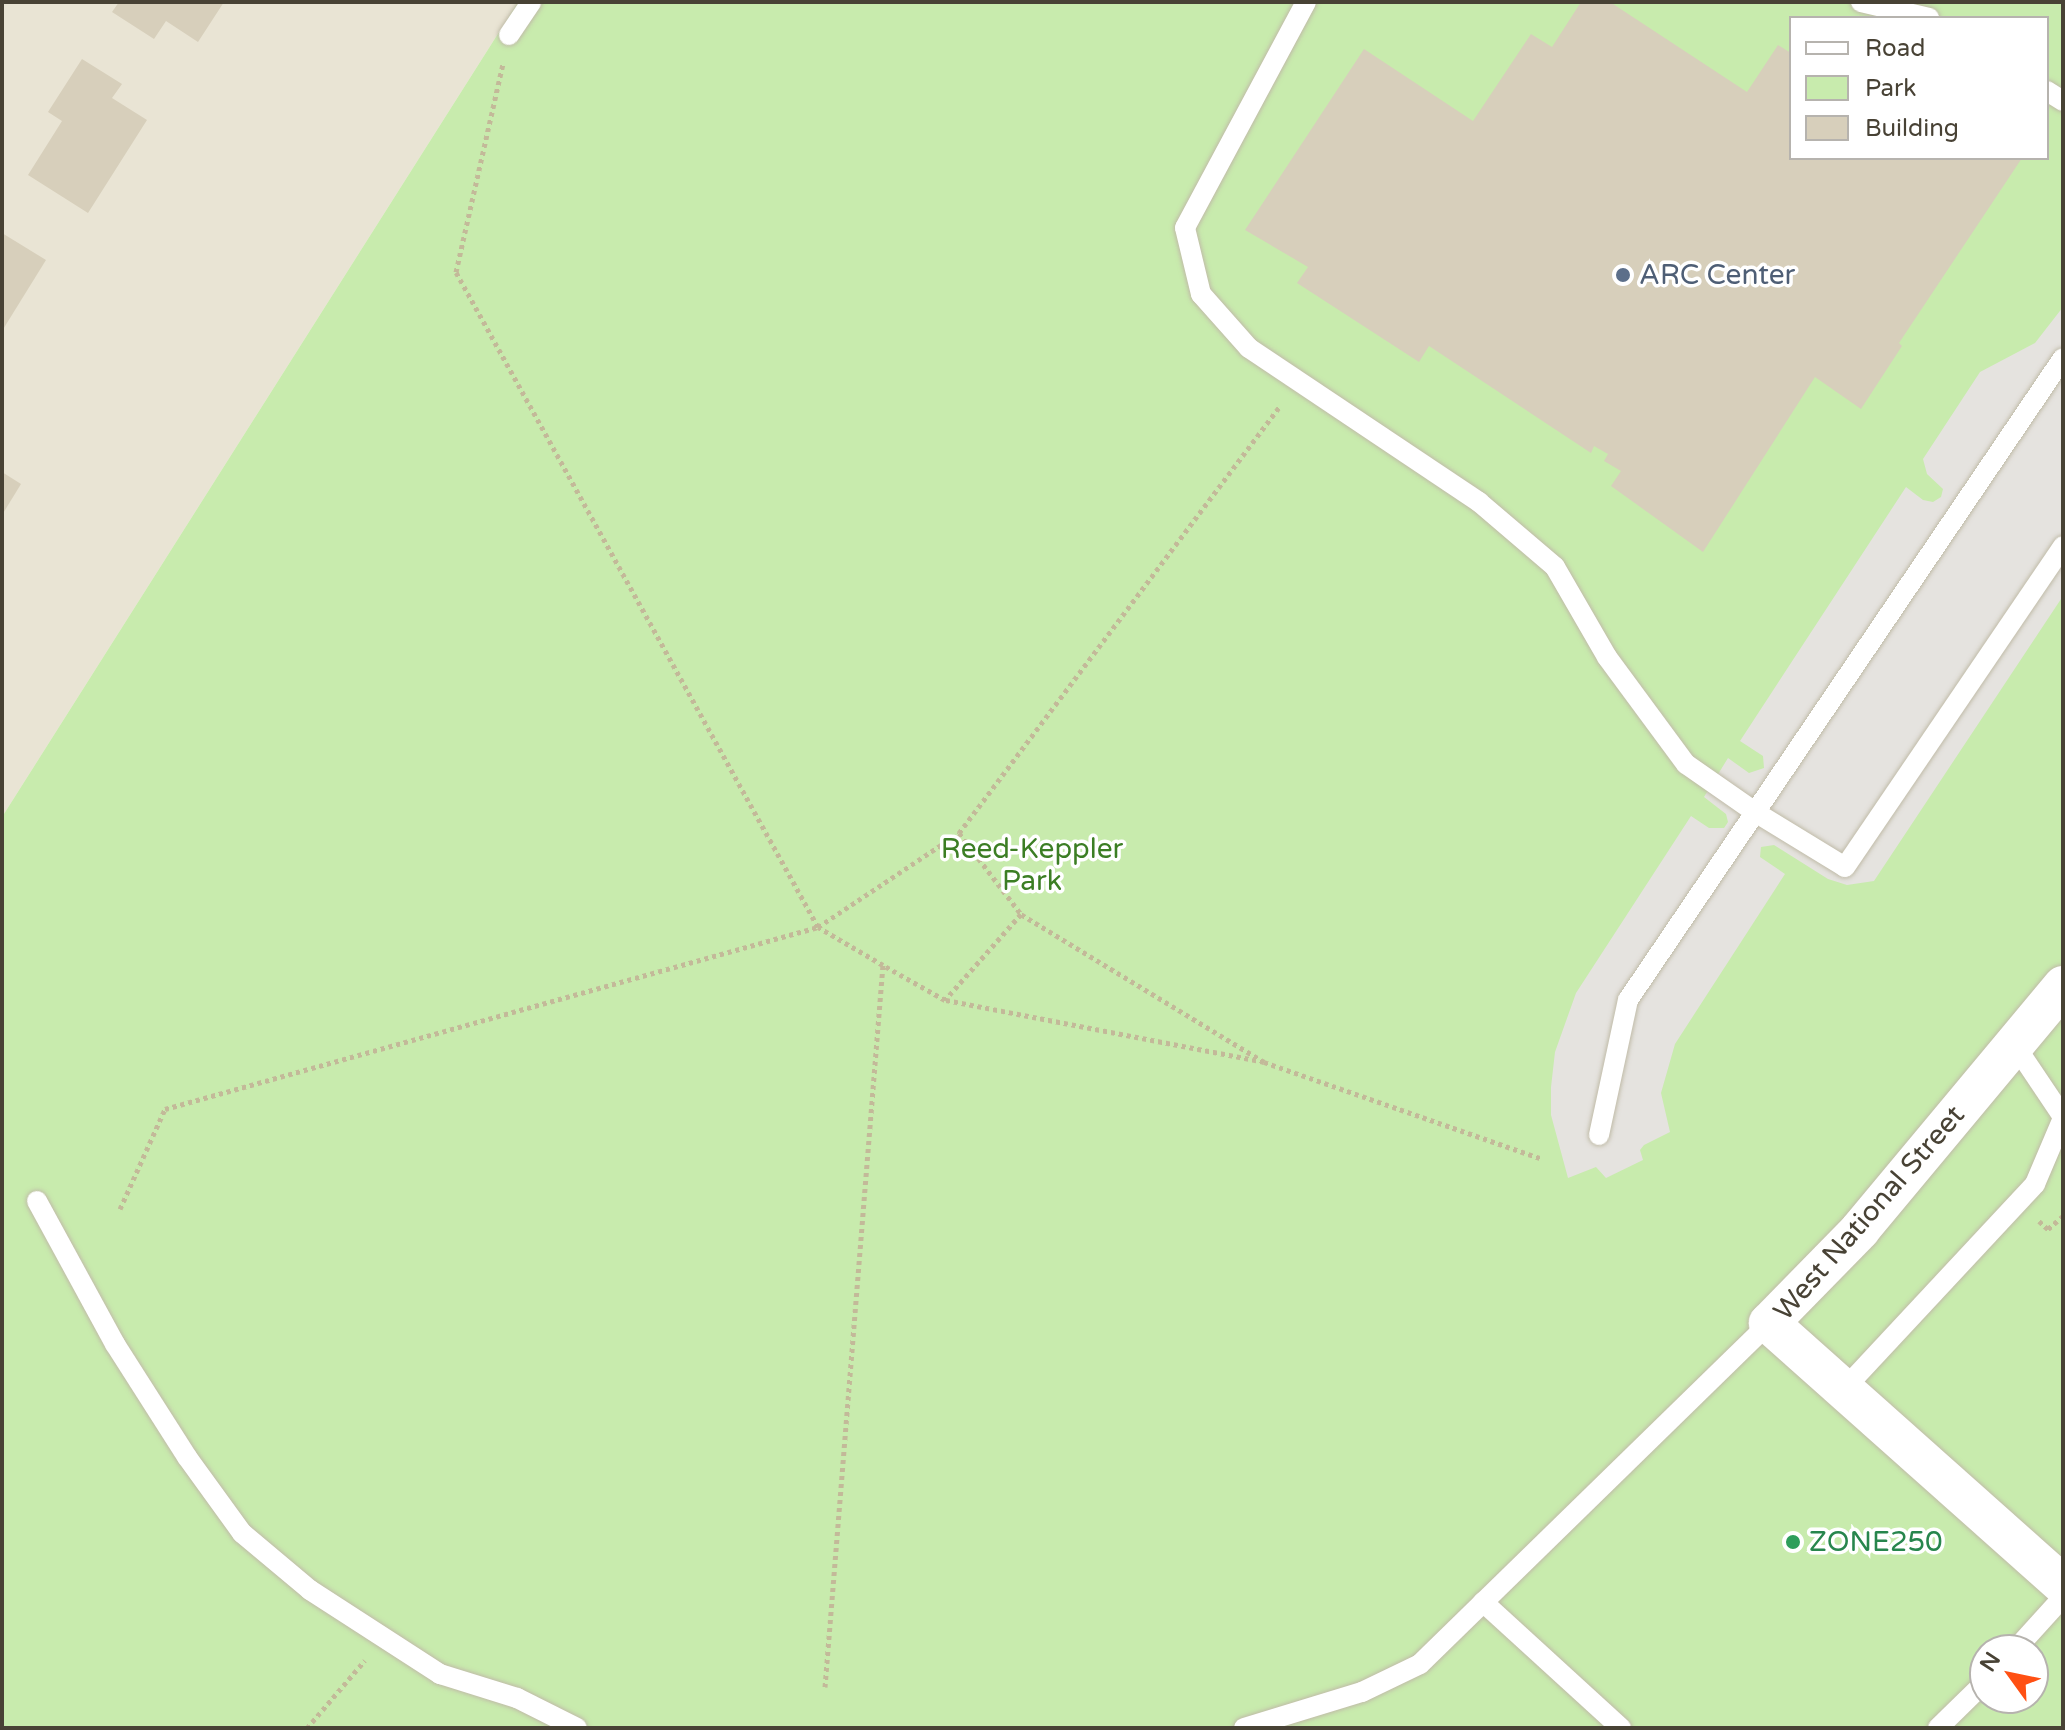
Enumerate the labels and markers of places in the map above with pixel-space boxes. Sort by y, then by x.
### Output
place label: ARC Center [1639,258,1795,292]
marker: ARC Center [1614,266,1632,284]
place label: ZONE250 [1809,1525,1943,1559]
marker: ZONE250 [1784,1533,1802,1551]

